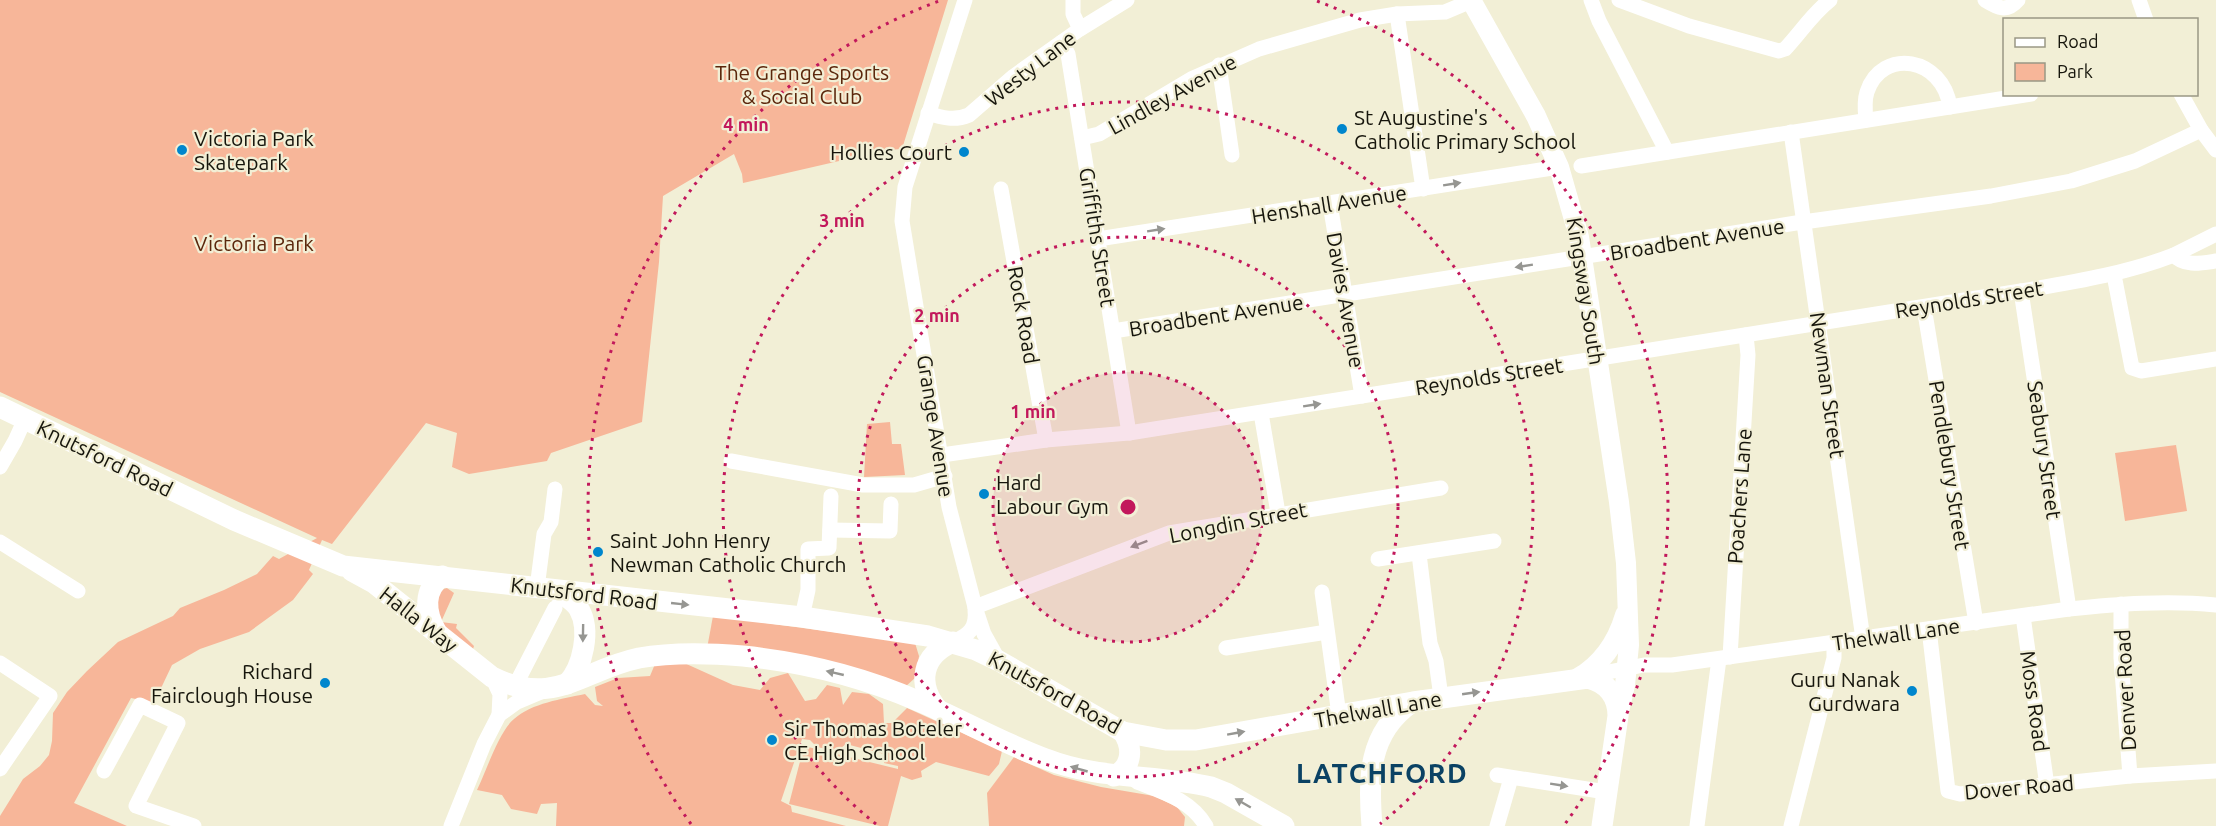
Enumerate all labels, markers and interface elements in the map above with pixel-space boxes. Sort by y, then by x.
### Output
legend [2003,18,2198,96]
street label: Westy Lane [980,25,1080,111]
text: Road [2057,31,2099,51]
street label: Lindley Avenue [1104,49,1240,139]
park label: The Grange Sports & Social Club [715,60,889,108]
text: Park [2057,61,2093,81]
place label: St Augustine's Catholic Primary School [1354,105,1576,153]
text: 4 min [723,114,769,134]
marker: St Augustine's Catholic Primary School [1335,122,1349,136]
place label: Victoria Park Skatepark [194,126,314,174]
place label: Hollies Court [830,140,952,164]
marker: Victoria Park Skatepark [175,143,189,157]
marker: Hollies Court [957,145,971,159]
street label: Griffiths Street [1075,166,1121,308]
street label: Henshall Avenue [1250,180,1408,228]
one-way arrow [1443,180,1462,189]
text: 3 min [819,210,865,230]
street label: Broadbent Avenue [1608,213,1786,265]
street label: Kingsway South [1562,216,1610,366]
one-way arrow [1147,226,1166,235]
street label: Davies Avenue [1322,230,1370,370]
park label: Victoria Park [194,231,314,255]
one-way arrow [1515,262,1534,271]
street label: Rock Road [1004,264,1044,366]
street label: Reynolds Street [1893,275,2045,323]
street label: Broadbent Avenue [1127,289,1305,341]
text: 2 min [914,305,960,325]
street label: Newman Street [1806,310,1850,460]
street label: Reynolds Street [1413,352,1565,400]
street label: Grange Avenue [913,353,959,499]
street label: Pendlebury Street [1925,378,1975,552]
street label: Seabury Street [2023,379,2067,521]
one-way arrow [1302,400,1321,409]
text: 1 min [1010,401,1056,421]
street label: Knutsford Road [33,415,177,501]
street label: Poachers Lane [1722,427,1756,565]
place label: Hard Labour Gym [996,470,1109,518]
marker: Hard Labour Gym [977,487,991,501]
centre of rings [1118,497,1138,517]
street label: Longdin Street [1167,497,1309,547]
place label: Saint John Henry Newman Catholic Church [610,528,847,576]
one-way arrow [1130,540,1148,549]
marker: Saint John Henry Newman Catholic Church [591,545,605,559]
street label: Knutsford Road [509,572,659,614]
street label: Halla Way [375,581,463,657]
one-way arrow [671,599,690,609]
street label: Thelwall Lane [1831,613,1961,655]
one-way arrow [579,624,588,643]
street label: Denver Road [2110,629,2140,751]
street label: Knutsford Road [985,646,1125,738]
street label: Moss Road [2016,649,2054,753]
place label: Richard Fairclough House [151,659,313,707]
one-way arrow [825,667,844,677]
place label: Guru Nanak Gurdwara [1790,667,1900,715]
marker: Richard Fairclough House [318,676,332,690]
marker: Guru Nanak Gurdwara [1905,684,1919,698]
street label: Thelwall Lane [1313,686,1443,732]
one-way arrow [1461,689,1480,698]
place label: Sir Thomas Boteler CE High School [784,716,962,764]
one-way arrow [1227,729,1246,738]
marker: Sir Thomas Boteler CE High School [765,733,779,747]
district label: LATCHFORD [1296,758,1468,788]
one-way arrow [1070,764,1088,773]
street label: Dover Road [1963,770,2075,804]
one-way arrow [1550,780,1569,789]
one-way arrow [1235,797,1251,808]

